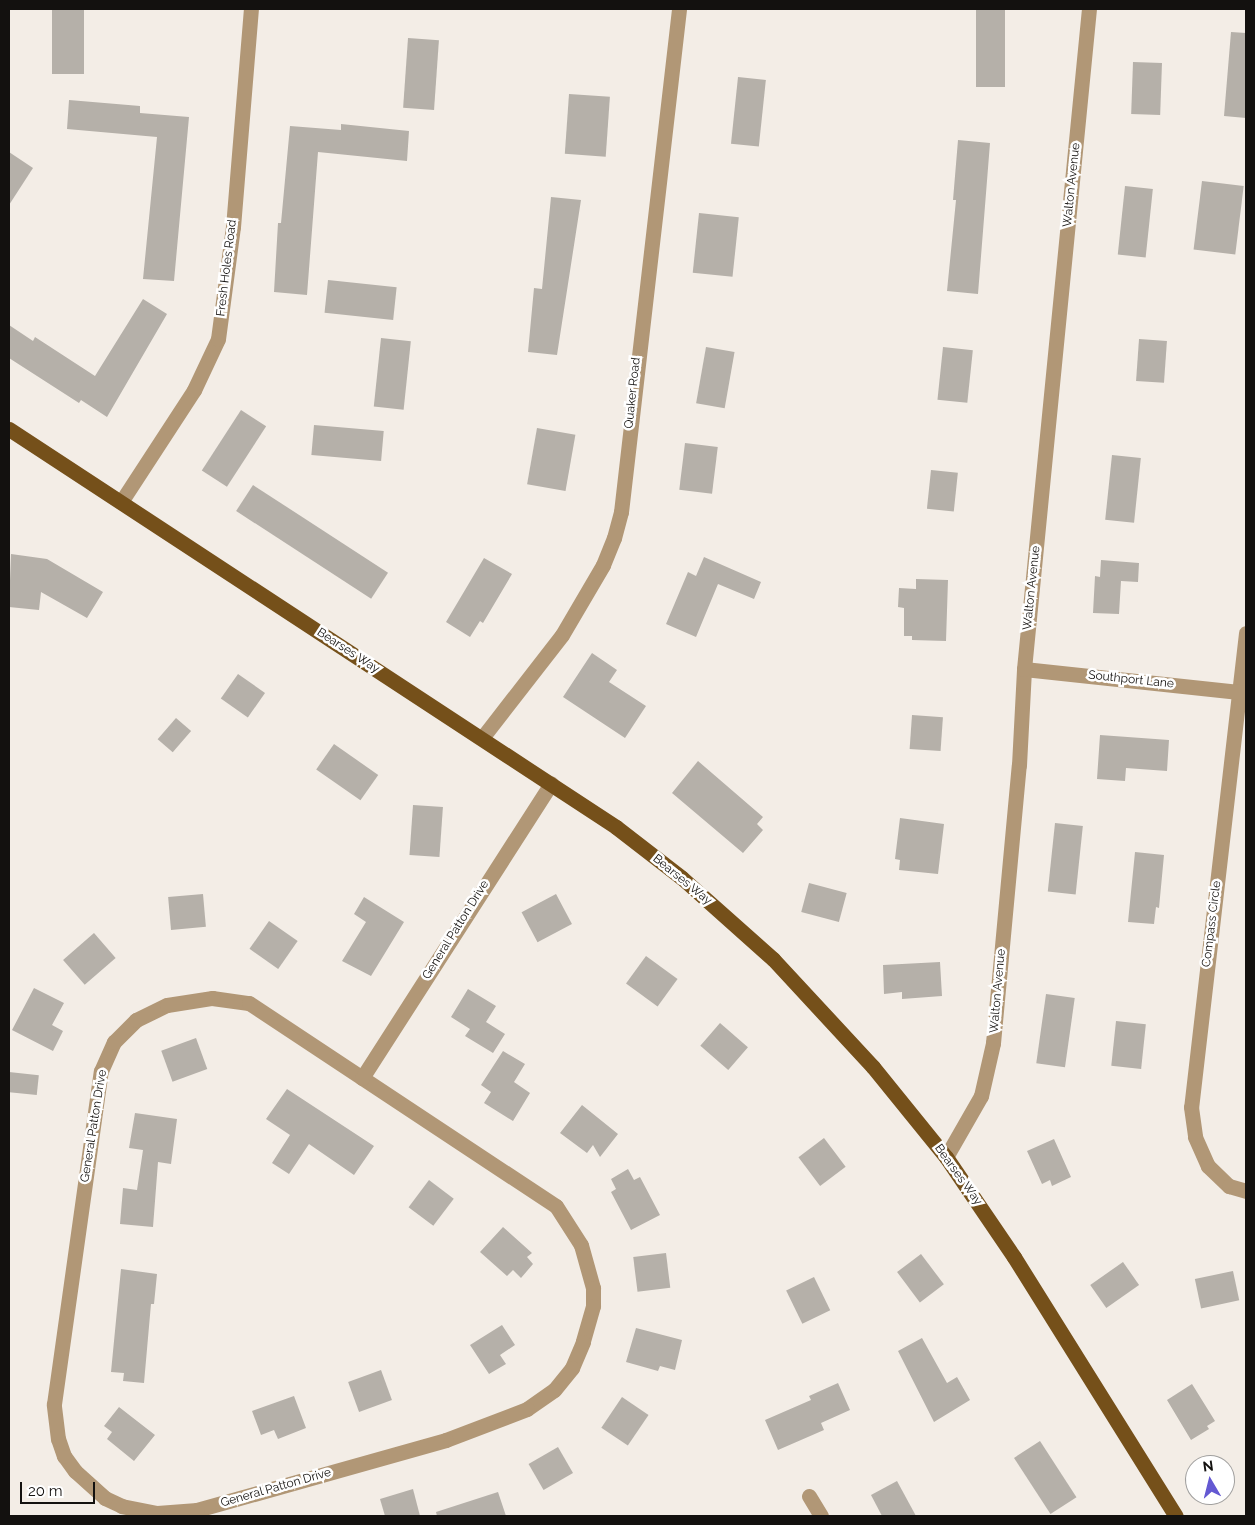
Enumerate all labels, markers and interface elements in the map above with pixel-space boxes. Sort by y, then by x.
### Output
street label: Walton Avenue [1060,142,1084,228]
street label: Fresh Holes Road [214,219,240,317]
street label: Quaker Road [622,357,644,429]
street label: Walton Avenue [1020,545,1044,631]
street label: Bearses Way [314,625,382,677]
street label: Southport Lane [1087,668,1175,692]
street label: Bearses Way [649,852,715,908]
street label: General Patton Drive [420,878,492,982]
street label: Compass Circle [1200,880,1224,968]
street label: Walton Avenue [987,948,1009,1034]
street label: General Patton Drive [78,1068,110,1184]
street label: Bearses Way [931,1142,985,1208]
north arrow [1185,1455,1235,1505]
text: N [1202,1457,1214,1475]
street label: General Patton Drive [219,1465,333,1511]
scale bar [22,1472,98,1504]
text: 20 m [28,1482,63,1500]

